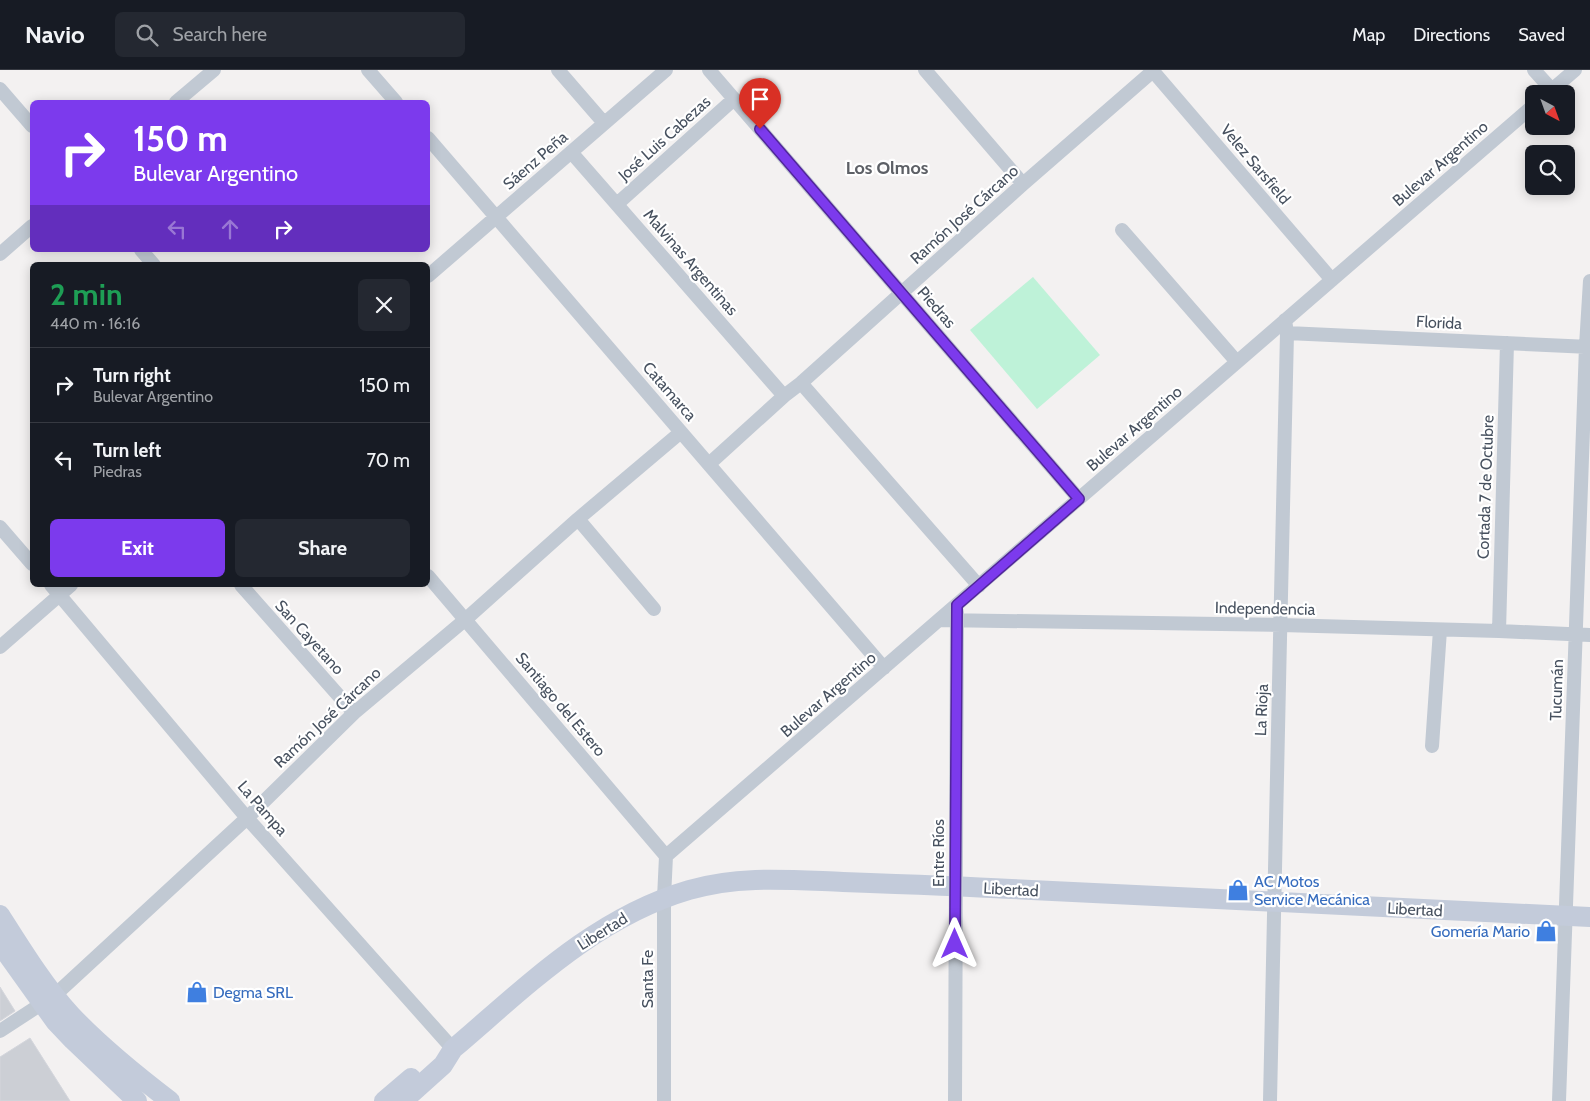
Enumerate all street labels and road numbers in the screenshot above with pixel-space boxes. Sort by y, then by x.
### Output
street label: José Luis Cabezas [614,92,715,185]
street label: Bulevar Argentino [1389,117,1492,210]
street label: Velez Sarsfield [1217,121,1294,208]
street label: Sáenz Peña [499,127,572,193]
street label: Ramón José Cárcano [906,161,1022,268]
street label: Malvinas Argentinas [639,205,742,319]
street label: Piedras [913,283,960,332]
street label: Florida [1416,312,1463,333]
street label: Catamarca [639,358,701,425]
street label: Bulevar Argentino [1083,382,1186,475]
street label: Cortada 7 de Octubre [1473,415,1498,559]
street label: San Cayetano [271,596,348,679]
street label: Independencia [1215,598,1316,619]
street label: Bulevar Argentino [777,648,880,741]
street label: Santiago del Estero [512,649,610,760]
street label: Tucumán [1546,659,1567,721]
street label: Ramón José Cárcano [270,663,385,772]
street label: La Rioja [1251,683,1272,736]
street label: La Pampa [234,777,292,840]
street label: Entre Ríos [929,819,948,887]
street label: Libertad [983,879,1039,900]
street label: Libertad [1387,899,1443,920]
street label: Libertad [574,909,631,954]
street label: Santa Fe [638,950,657,1008]

